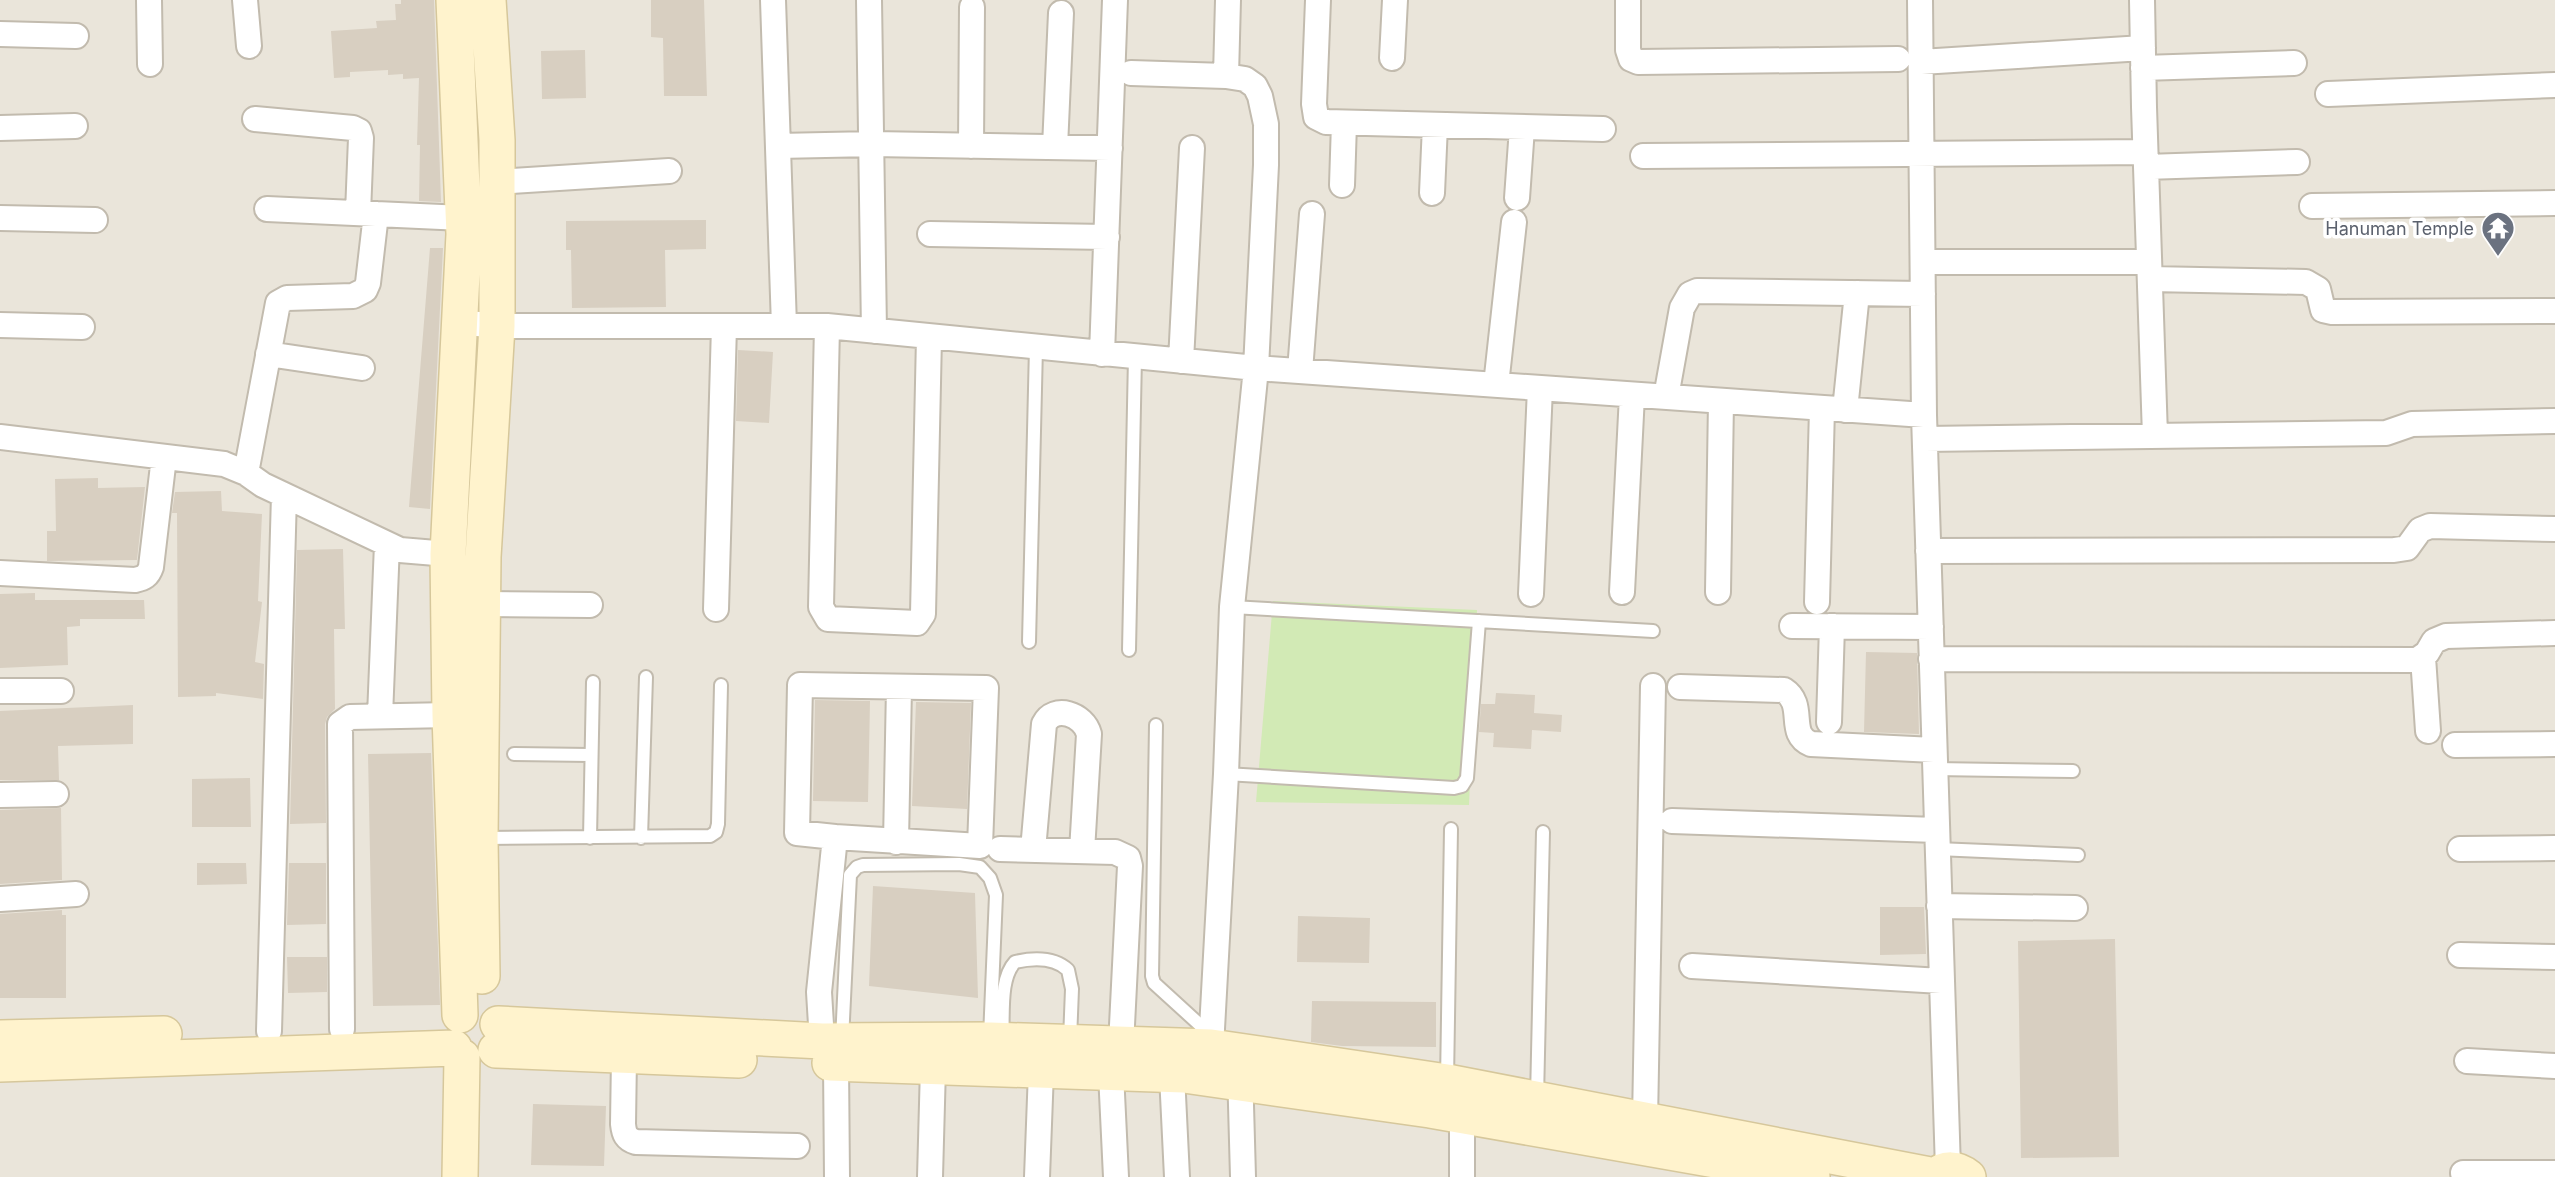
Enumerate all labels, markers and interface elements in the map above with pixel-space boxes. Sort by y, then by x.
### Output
temple icon: Hanuman Temple [2479,209,2517,258]
place label: Hanuman Temple [2325,218,2474,239]

